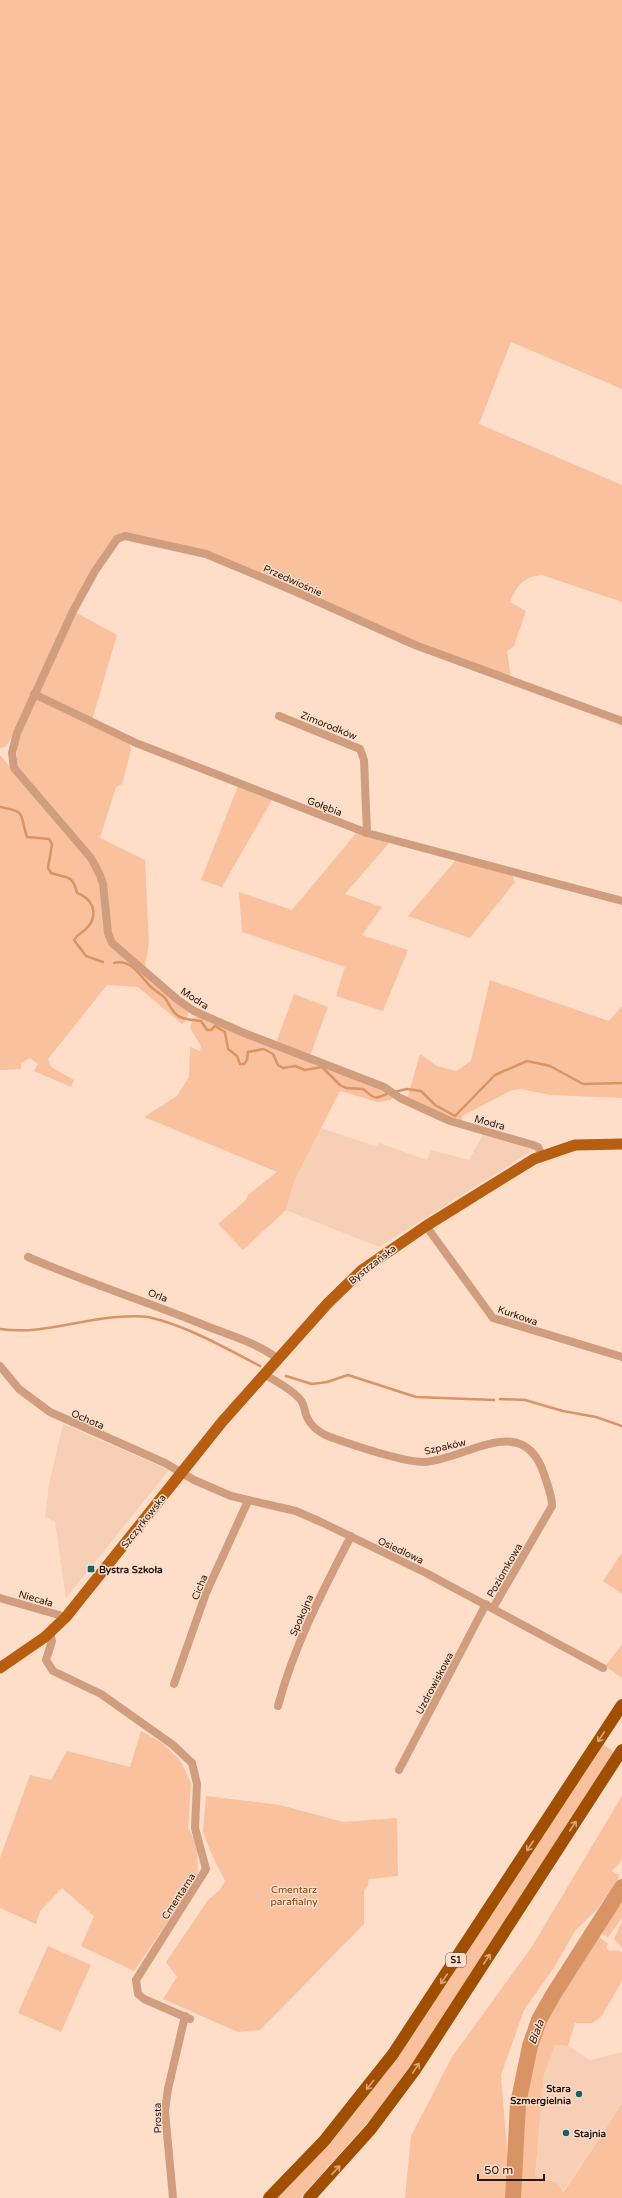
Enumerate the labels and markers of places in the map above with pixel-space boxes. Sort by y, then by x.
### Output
marker: Bystra Szkoła [86,1564,96,1574]
place label: Bystra Szkoła [99,1564,163,1576]
place label: Stara Szmergielnia [510,2083,571,2107]
marker: Stara Szmergielnia [574,2089,584,2099]
marker: Stajnia [561,2128,571,2138]
place label: Stajnia [574,2128,606,2140]

